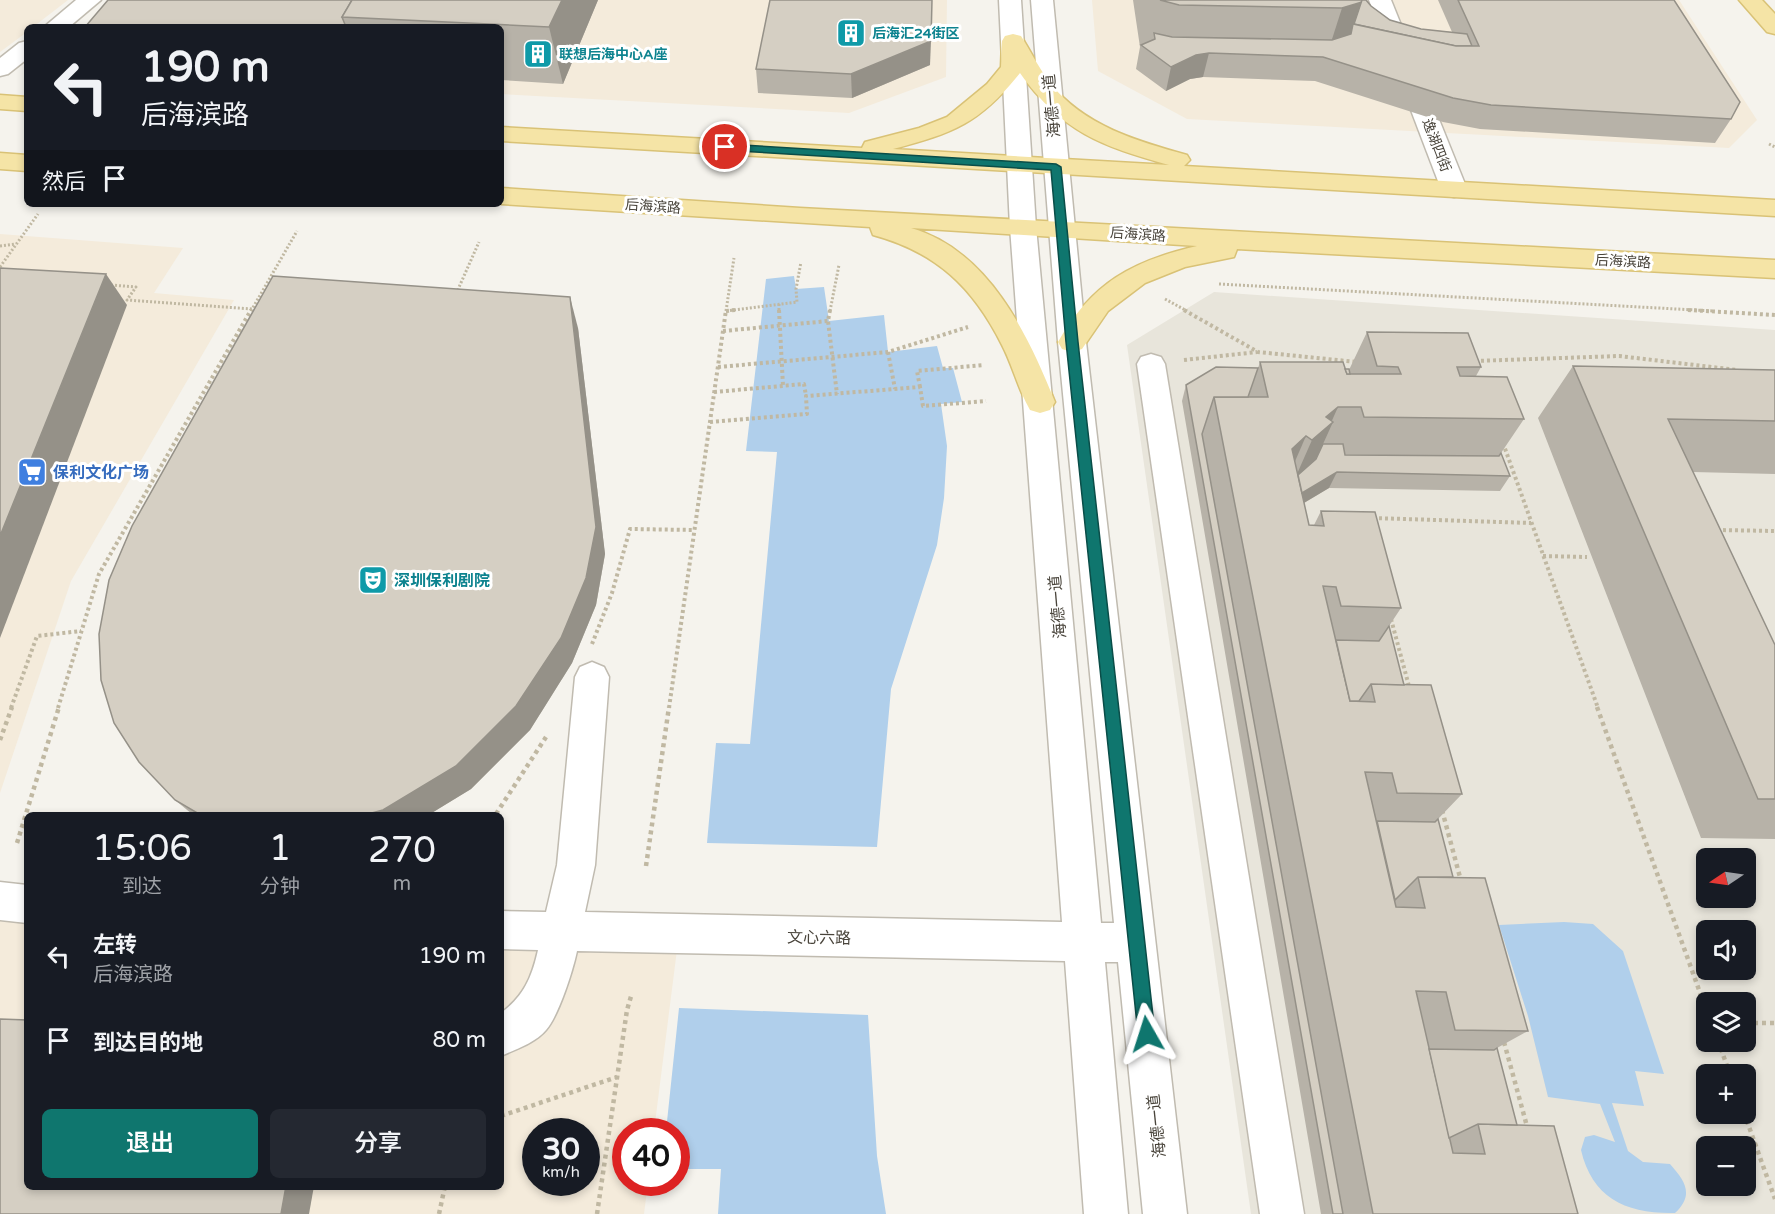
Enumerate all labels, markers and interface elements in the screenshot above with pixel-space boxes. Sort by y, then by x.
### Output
building icon: 后海汇24街区 [835,17,867,49]
place label: 后海汇24街区 [872,25,960,42]
building icon: 联想后海中心A座 [522,38,554,70]
text: 190 m [141,42,270,93]
place label: 联想后海中心A座 [559,46,667,63]
icon: left [42,48,120,126]
street label: 海德一道 [1039,73,1065,139]
text: 后海滨路 [141,99,249,132]
street label: 逸湖四街 [1419,116,1455,174]
pin [699,121,750,172]
icon: arrive [708,130,741,163]
icon: arrive [98,162,131,195]
text: 然后 [42,169,86,195]
street label: 后海滨路 [624,196,681,217]
street label: 后海滨路 [1109,224,1166,245]
street label: 后海滨路 [1595,252,1651,271]
supermarket icon: 保利文化广场 [16,456,48,488]
place label: 保利文化广场 [53,463,149,483]
theatre icon: 深圳保利剧院 [357,564,389,596]
place label: 深圳保利剧院 [394,571,490,591]
street label: 海德一道 [1045,574,1071,640]
text: 15:06 [92,827,192,870]
text: 1 [269,827,291,870]
text: 270 [368,829,436,872]
north arrow [1696,848,1756,908]
map controls [1696,848,1756,1196]
text: m [393,872,411,896]
text: 到达 [122,875,162,899]
text: 分钟 [260,875,300,899]
button: sound [1696,920,1756,980]
street label: 文心六路 [787,927,851,949]
text: 左转 [93,932,137,958]
icon: left [42,940,75,973]
text: 190 m [419,943,486,969]
text: 后海滨路 [93,963,173,987]
button: layers [1696,992,1756,1052]
position arrow [1115,1002,1179,1066]
icon: arrive [42,1024,75,1057]
text: 80 m [432,1027,486,1053]
text: 到达目的地 [93,1030,203,1056]
button: + [1696,1064,1756,1124]
street label: 海德一道 [1144,1093,1170,1159]
button: 退出 [42,1109,258,1178]
button: 分享 [270,1109,486,1178]
speed limit sign: 40 [612,1118,690,1196]
text: 30 [542,1131,580,1168]
button: − [1696,1136,1756,1196]
text: km/h [542,1163,580,1181]

